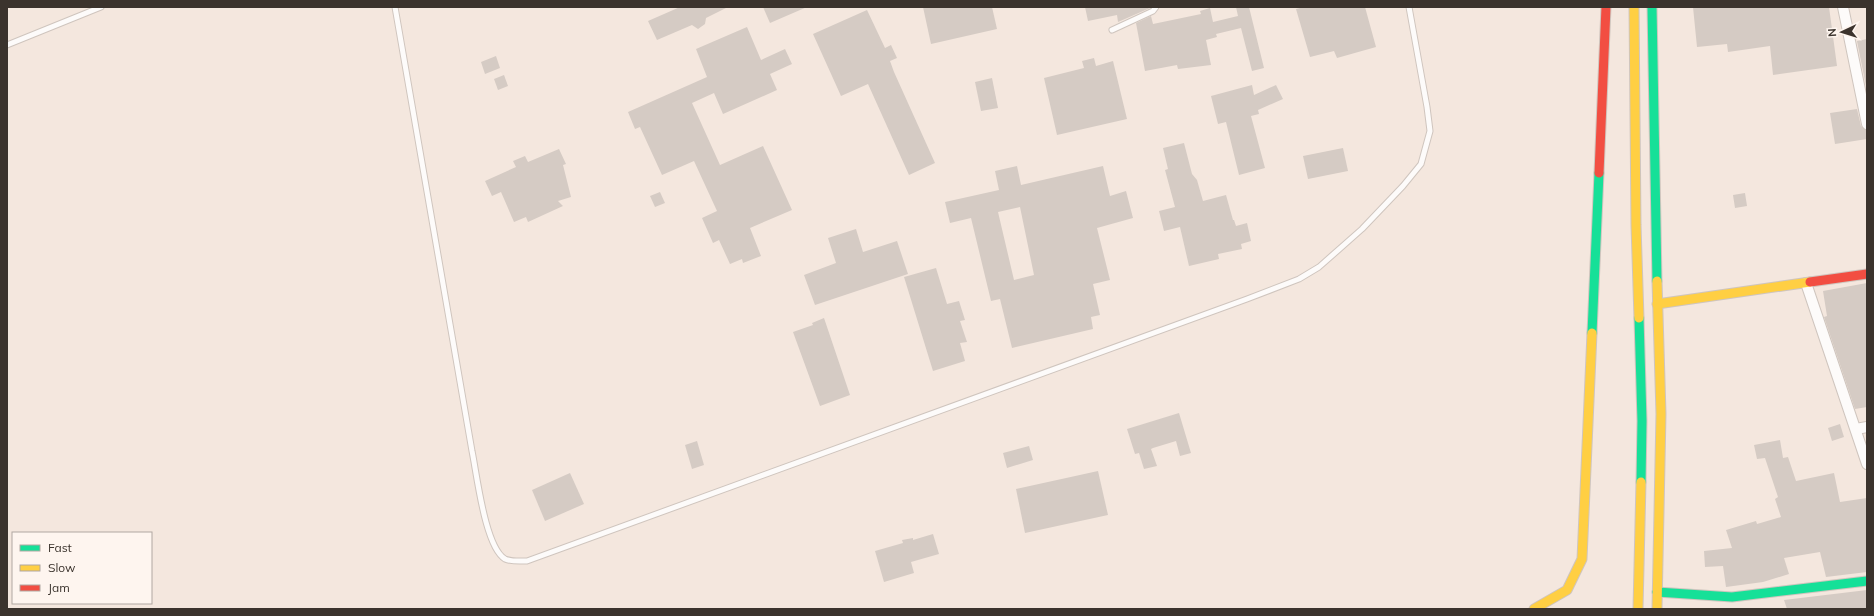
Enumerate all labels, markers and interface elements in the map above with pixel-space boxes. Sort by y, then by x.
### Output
north arrow [1822,12,1862,52]
text: N [1825,28,1839,37]
legend [12,532,152,604]
text: Fast [48,540,72,555]
text: Slow [48,560,76,575]
text: Jam [48,580,70,595]

